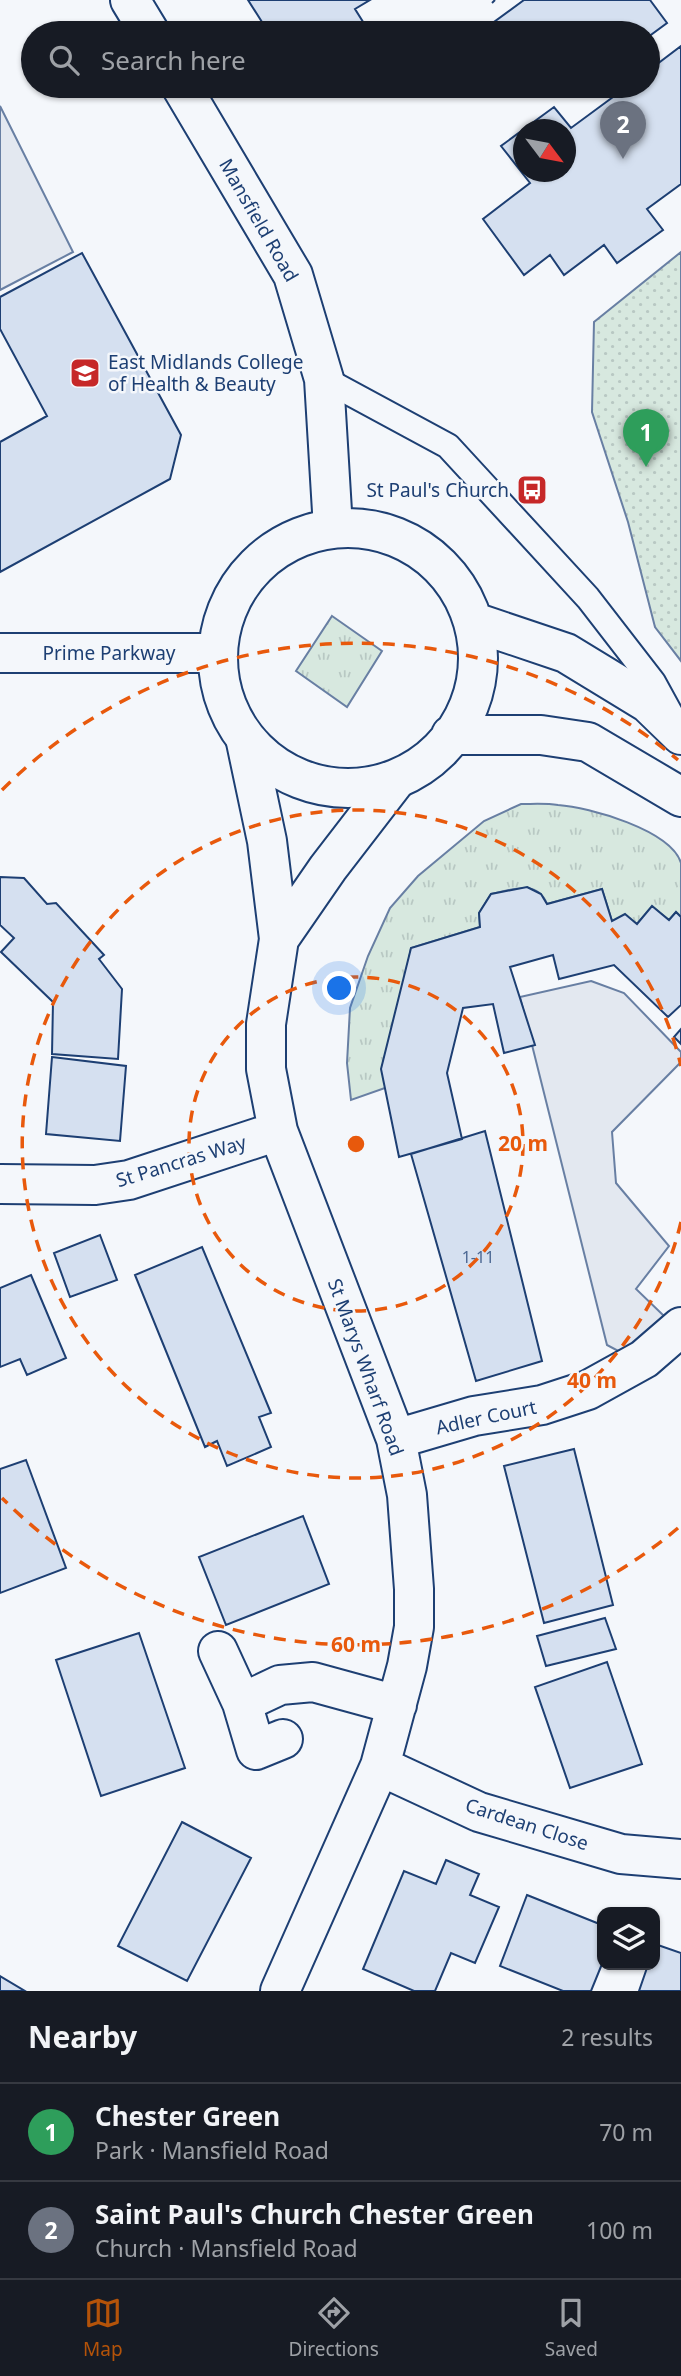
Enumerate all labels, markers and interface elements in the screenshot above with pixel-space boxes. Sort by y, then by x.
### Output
search box [21,21,660,98]
icon: search [45,41,83,79]
text: Search here [101,42,246,78]
pin: 2 [600,101,646,159]
north arrow [513,119,576,182]
street label: Mansfield Road [213,154,305,286]
place label: East Midlands College of Health & Beauty [108,349,303,397]
school or university icon: East Midlands College of Health & Beauty [68,356,102,390]
pin: 1 [623,409,669,467]
bus stop icon: St Paul's Church [515,473,549,507]
place label: St Paul's Church [366,477,509,503]
street label: Prime Parkway [42,640,176,666]
your location [322,971,356,1005]
street label: St Pancras Way [113,1129,250,1193]
text: 20 m [498,1129,548,1157]
centre of rings [344,1132,368,1156]
house number: 1-11 [462,1246,494,1268]
street label: St Marys Wharf Road [322,1275,410,1459]
text: 40 m [567,1366,617,1394]
street label: Adler Court [433,1394,539,1440]
text: 60 m [331,1630,381,1658]
street label: Cardean Close [462,1792,592,1856]
map controls [597,1907,660,1970]
button: layers [597,1907,660,1970]
text: Nearby [28,2016,137,2057]
text: 2 results [561,2021,653,2053]
text: Chester Green [95,2098,280,2134]
text: 1 [44,2116,58,2148]
text: 70 m [599,2116,653,2148]
text: Park · Mansfield Road [95,2134,329,2166]
text: Saint Paul's Church Chester Green [95,2196,534,2232]
text: 2 [44,2214,58,2246]
text: 100 m [586,2214,653,2246]
text: Church · Mansfield Road [95,2232,358,2264]
tab: Map [83,2294,123,2362]
tab: Directions [289,2294,379,2362]
tab: Saved [545,2294,598,2362]

